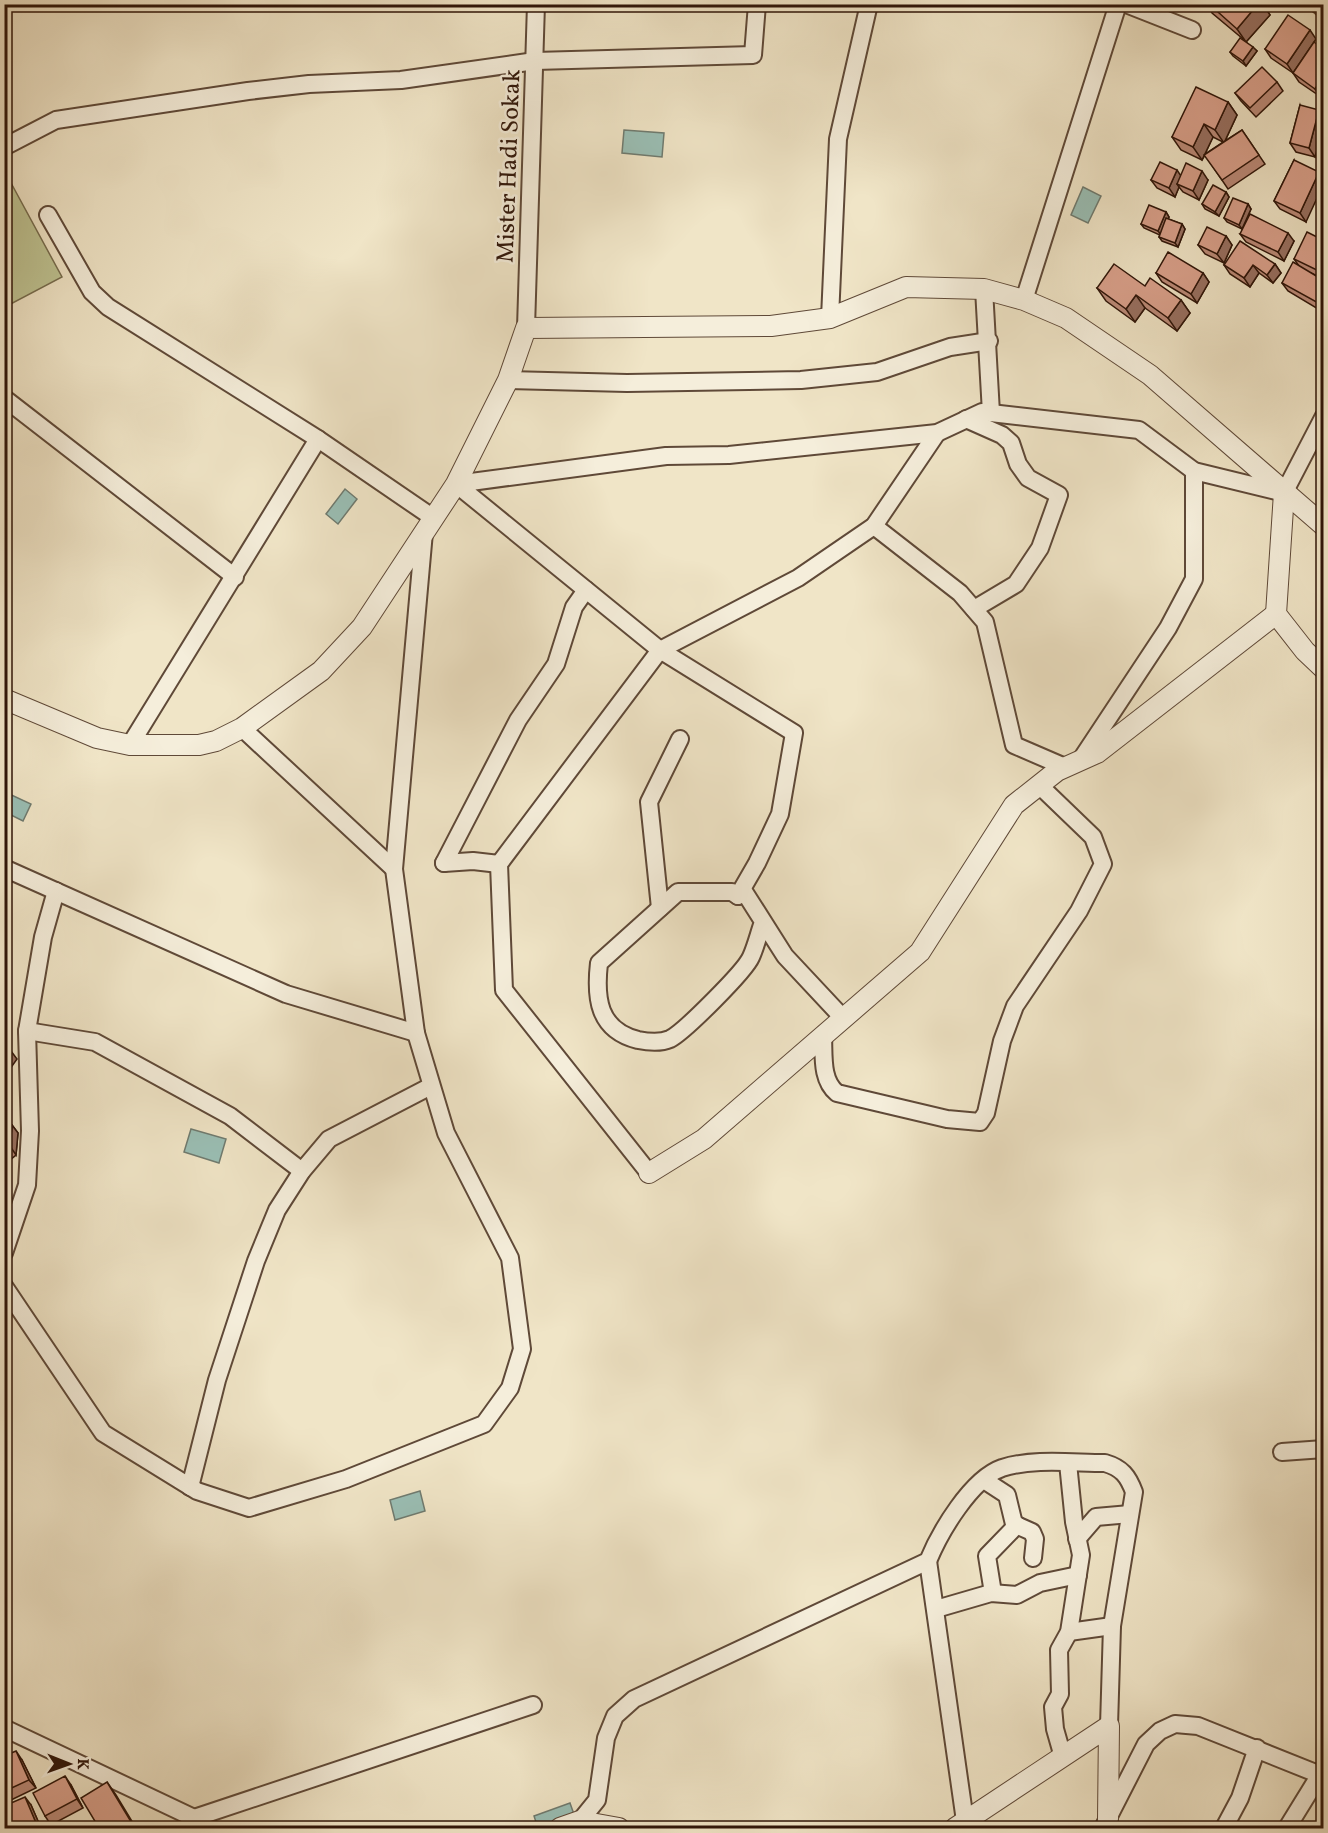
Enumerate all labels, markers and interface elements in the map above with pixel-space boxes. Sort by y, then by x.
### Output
street label: Mister Hadi Sokak [490,69,530,263]
north arrow [39,1734,99,1794]
text: K [71,1758,93,1771]

